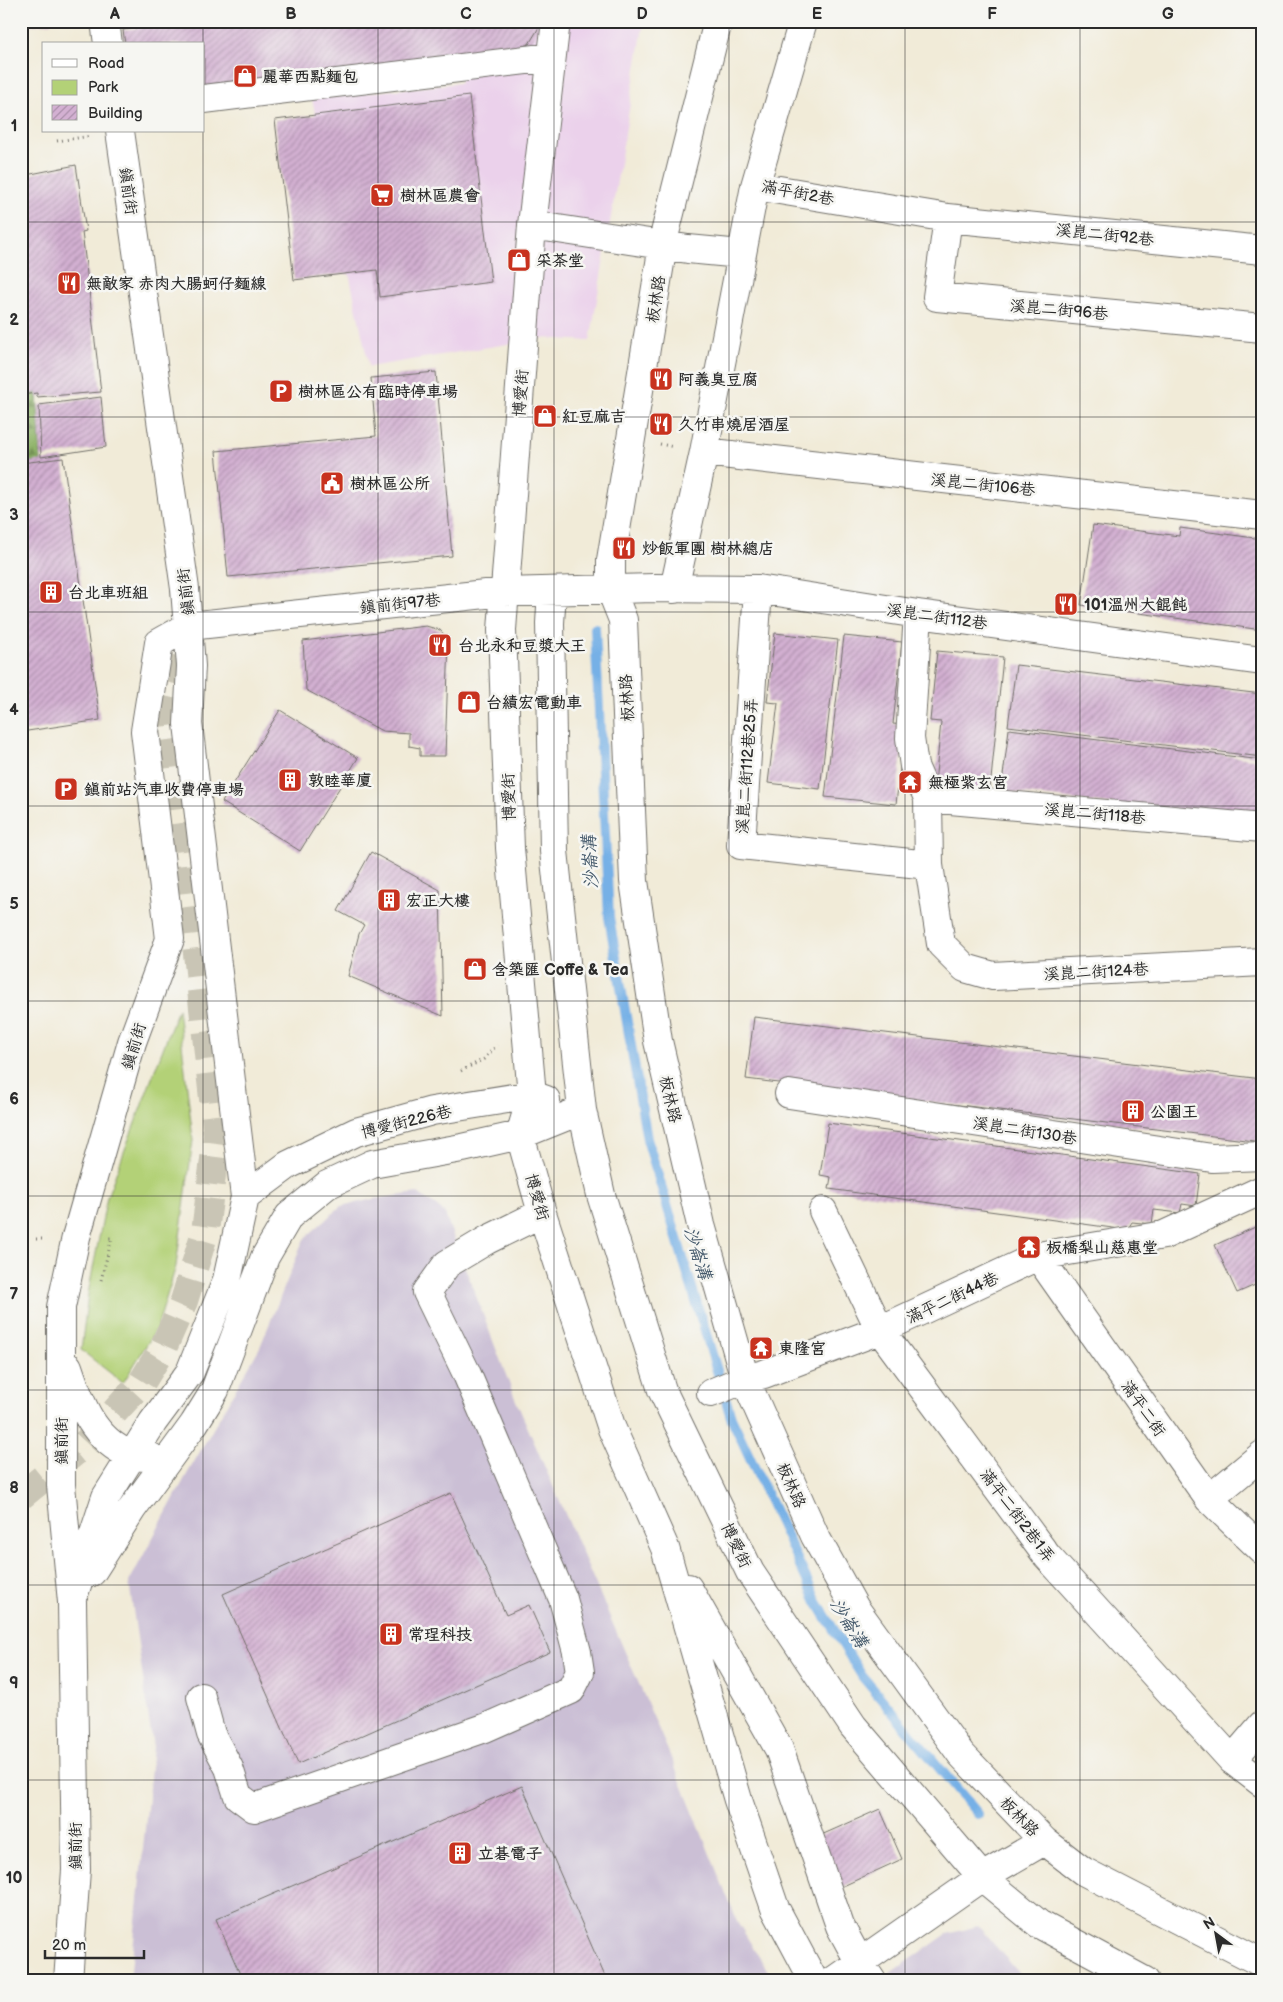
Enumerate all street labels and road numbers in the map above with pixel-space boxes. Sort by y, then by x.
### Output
street label: 鎮前街 [115,166,140,216]
street label: 滿平街2巷 [760,177,836,210]
street label: 溪崑二街92巷 [1055,221,1155,250]
street label: 板林路 [643,274,670,324]
street label: 溪崑二街96巷 [1009,297,1109,324]
street label: 博愛街 [510,368,533,418]
street label: 溪崑二街106巷 [929,471,1036,500]
street label: 鎮前街 [174,567,199,617]
street label: 鎮前街97巷 [359,591,441,618]
street label: 溪崑二街112巷 [885,601,989,634]
street label: 板林路 [617,673,638,722]
street label: 溪崑二街112巷25弄 [733,697,762,835]
street label: 博愛街 [499,773,520,821]
street label: 溪崑二街118巷 [1043,801,1146,828]
street label: 溪崑二街124巷 [1043,960,1149,985]
street label: 鎮前街 [118,1021,151,1072]
street label: 板林路 [655,1074,684,1125]
street label: 博愛街226巷 [359,1102,454,1143]
street label: 溪崑二街130巷 [971,1114,1078,1149]
street label: 博愛街 [521,1172,552,1223]
street label: 滿平二街44巷 [904,1269,1002,1328]
street label: 滿平二街 [1117,1377,1169,1441]
street label: 鎮前街 [53,1417,72,1465]
street label: 板林路 [772,1460,809,1511]
street label: 滿平二街2巷1弄 [976,1466,1058,1566]
street label: 博愛街 [717,1520,755,1571]
street label: 板林路 [995,1793,1042,1841]
street label: 鎮前街 [67,1822,86,1870]

